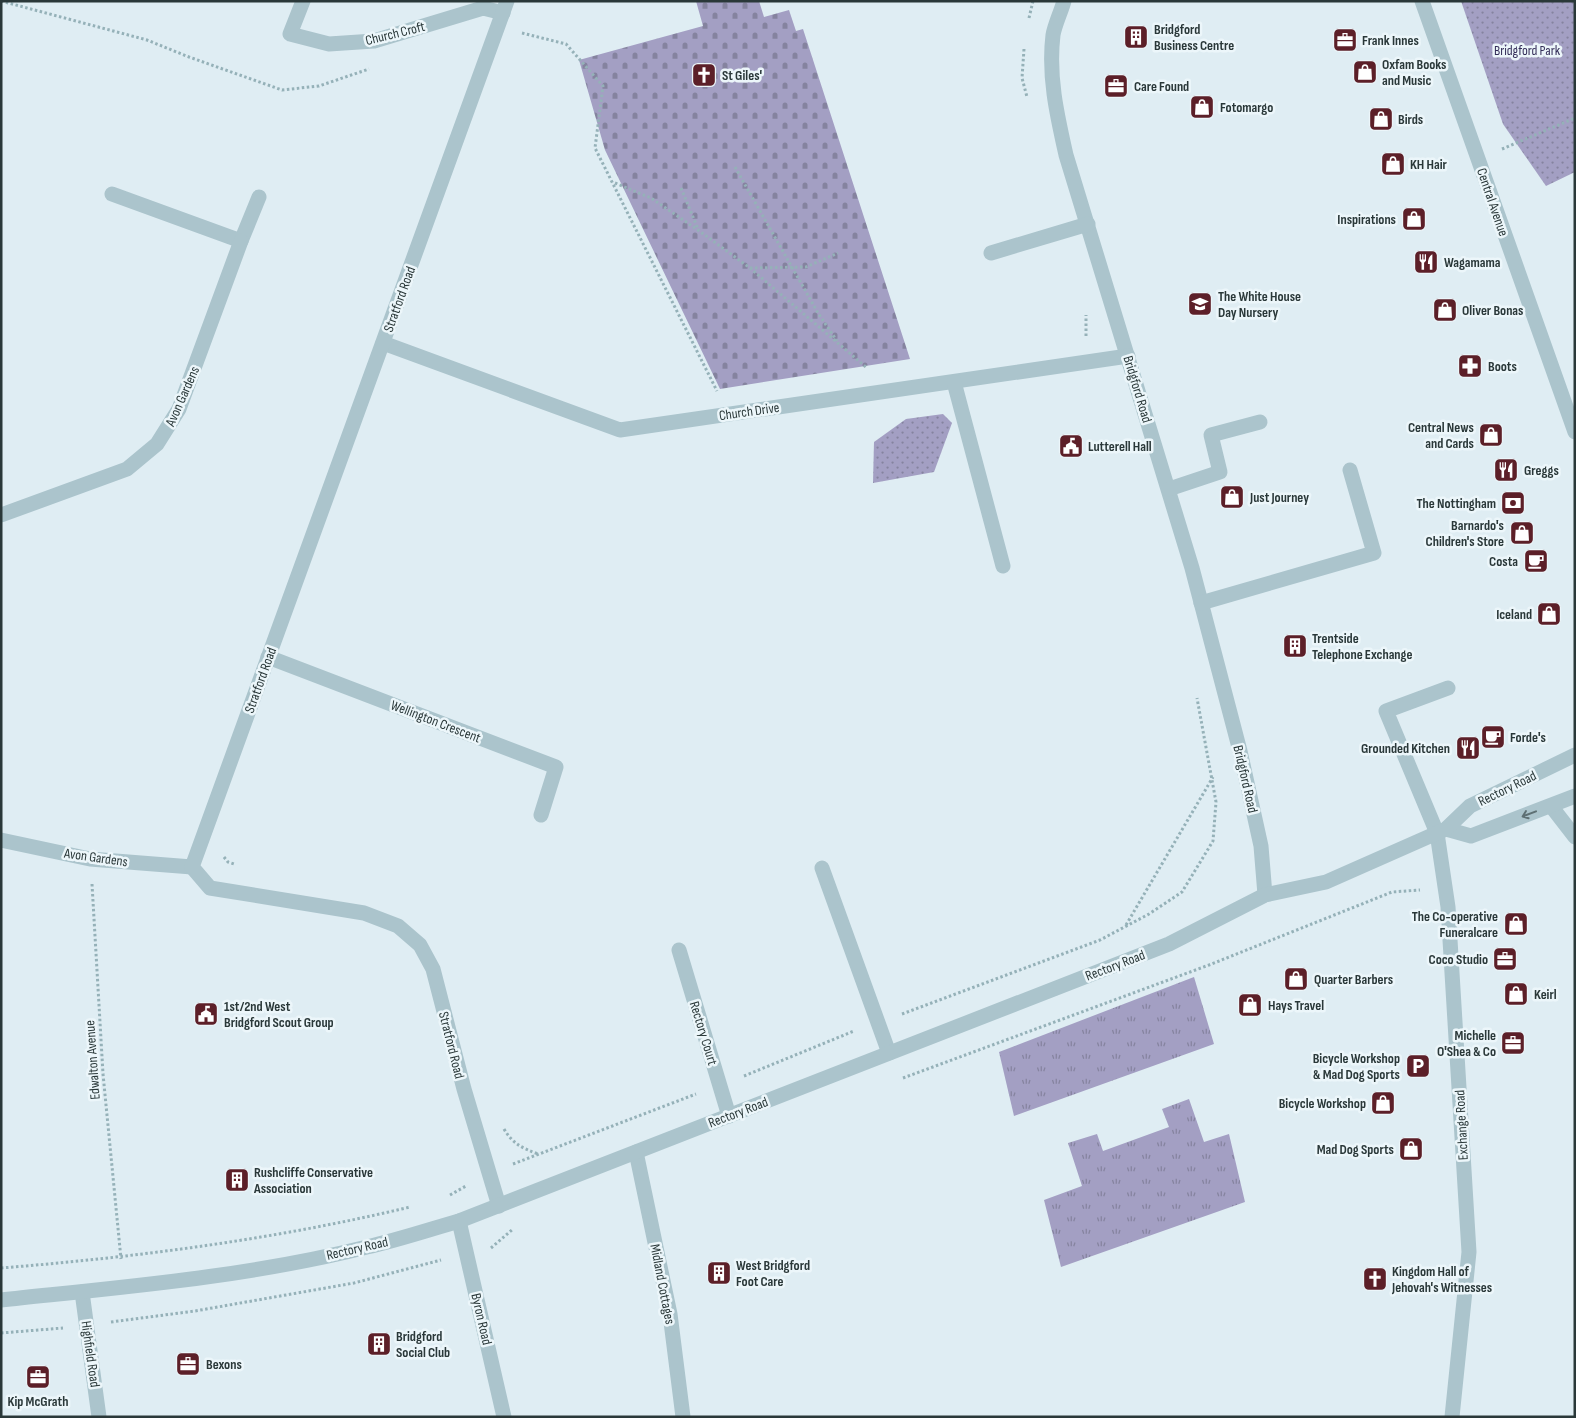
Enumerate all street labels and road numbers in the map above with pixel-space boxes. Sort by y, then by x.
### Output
street label: Church Croft [364,18,427,49]
street label: Central Avenue [1473,166,1512,238]
street label: Stratford Road [380,264,419,334]
street label: Bridgford Road [1119,354,1156,425]
street label: Avon Gardens [161,364,203,430]
street label: Church Drive [718,399,780,424]
street label: Stratford Road [241,645,280,715]
street label: Wellington Crescent [388,697,483,746]
street label: Bridgford Road [1229,744,1262,815]
street label: Rectory Road [1475,767,1539,810]
street label: Avon Gardens [62,845,129,870]
street label: Rectory Road [1083,946,1148,985]
street label: Rectory Court [686,999,721,1067]
street label: Stratford Road [435,1010,468,1081]
street label: Edwalton Avenue [81,1020,104,1100]
street label: Exchange Road [1451,1089,1472,1161]
street label: Rectory Road [706,1093,771,1132]
street label: Rectory Road [325,1233,390,1264]
street label: Midland Cottages [646,1243,679,1326]
street label: Byron Road [467,1292,496,1347]
street label: Highfield Road [77,1320,104,1389]

